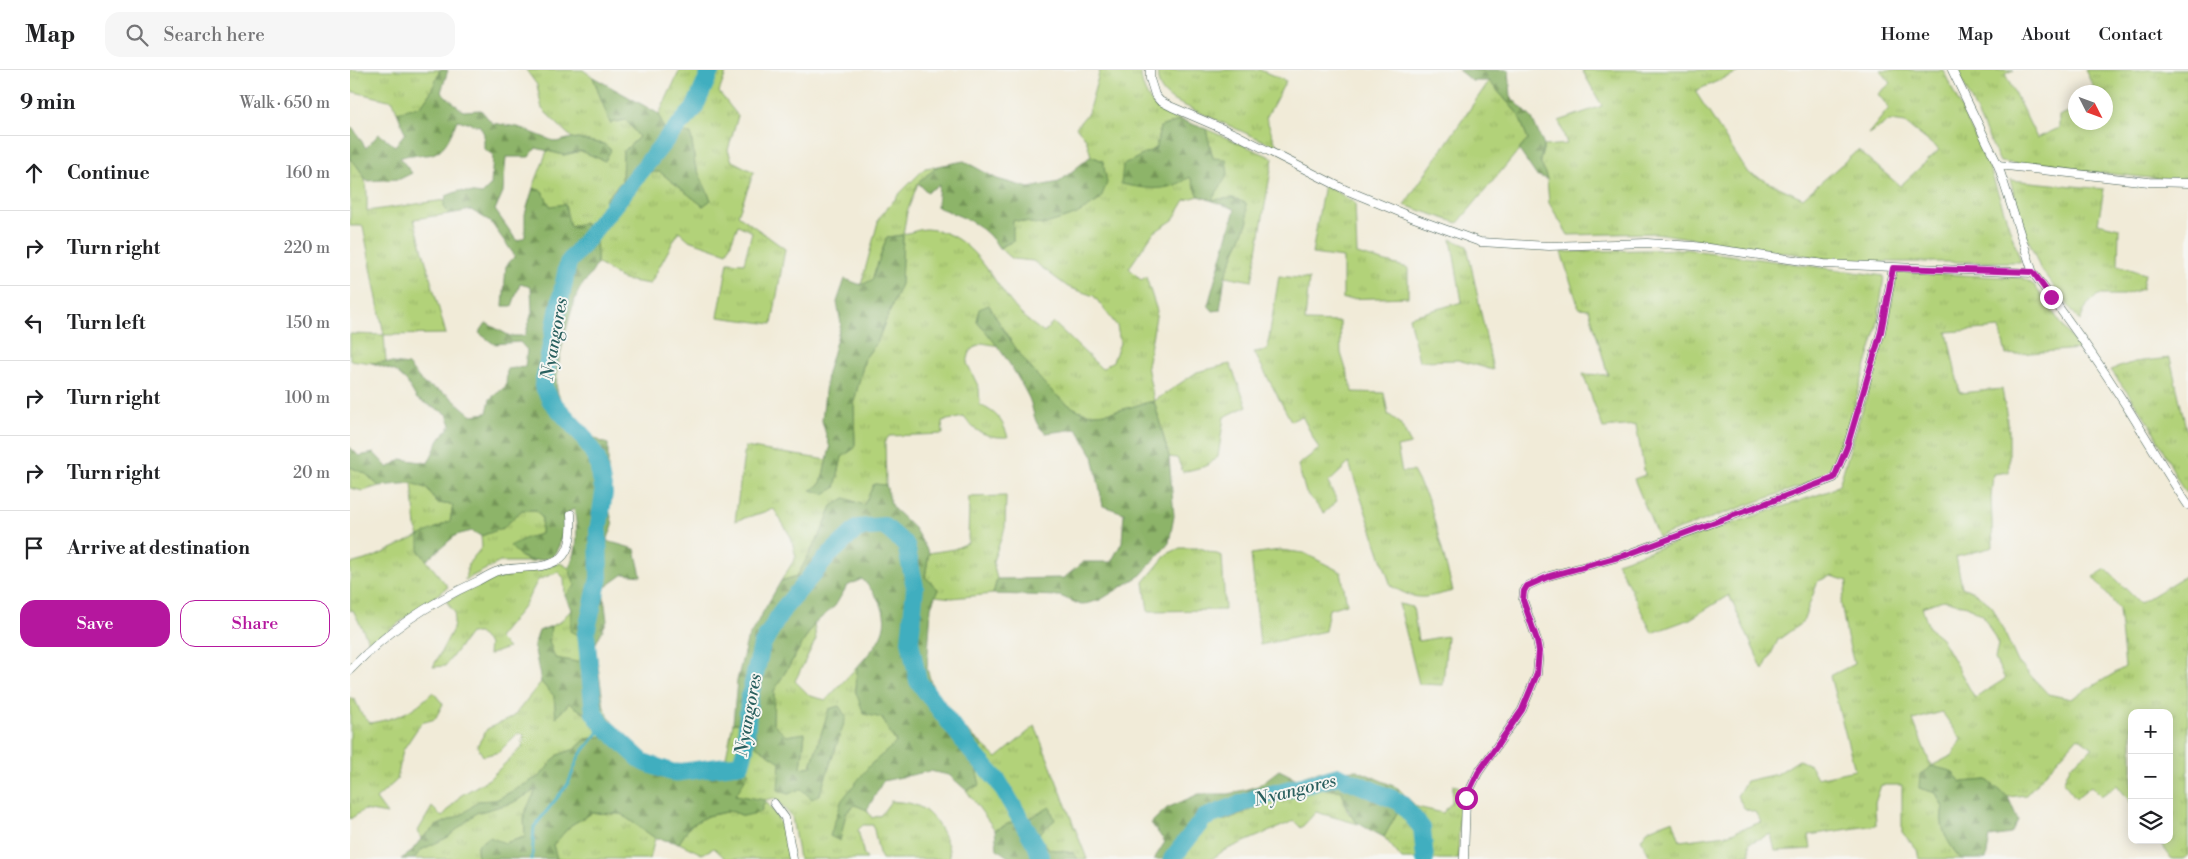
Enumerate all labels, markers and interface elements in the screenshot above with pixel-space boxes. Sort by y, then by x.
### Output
search box [105,12,455,57]
text: Map [25,20,75,50]
icon: search [123,21,151,49]
text: Search here [163,23,265,47]
text: Home [1881,23,1930,46]
text: Map [1958,23,1994,46]
text: About [2022,23,2071,46]
text: Contact [2099,23,2163,46]
north arrow [2068,85,2113,130]
text: 9 min [20,90,75,116]
text: Walk · 650 m [240,93,330,113]
icon: ahead [20,159,48,187]
text: Continue [67,161,150,185]
text: 160 m [286,163,330,183]
icon: right [20,234,48,262]
text: Turn right [67,236,160,260]
text: 220 m [284,238,330,258]
route end [2040,286,2063,309]
water label: Nyangores [536,296,573,383]
icon: left [20,309,48,337]
text: Turn left [67,311,146,335]
text: 150 m [286,313,330,333]
icon: right [20,384,48,412]
text: Turn right [67,386,160,410]
text: 100 m [285,388,330,408]
icon: right [20,459,48,487]
text: Turn right [67,461,160,485]
text: 20 m [293,463,330,483]
icon: arrive [20,534,48,562]
text: Arrive at destination [67,536,250,560]
button: Save [20,600,170,647]
button: Share [180,600,330,647]
water label: Nyangores [730,672,767,759]
map controls [2128,709,2173,844]
button: + [2128,709,2173,754]
button: − [2128,754,2173,799]
water label: Nyangores [1251,769,1339,812]
route start [1455,787,1478,810]
button: layers [2128,799,2173,844]

